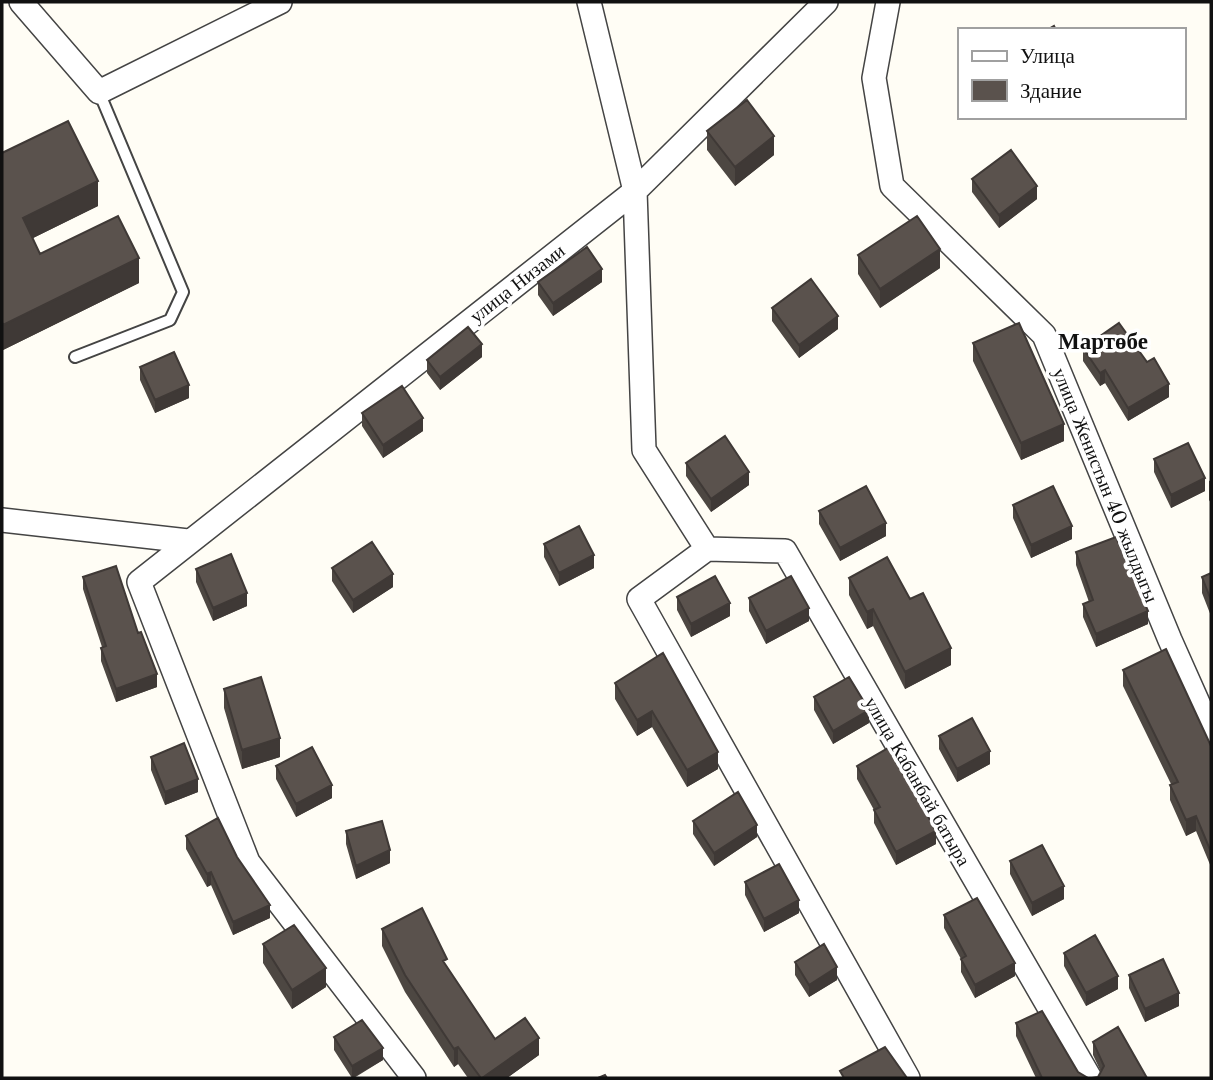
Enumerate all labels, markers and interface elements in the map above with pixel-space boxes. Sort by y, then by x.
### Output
legend [958,28,1185,119]
text: Улица [1020,43,1075,69]
text: Здание [1020,78,1082,104]
street label: улица Низами [465,239,569,328]
district label: Мартөбе [1058,327,1148,355]
street label: улица Женистын 40 жылдыгы [1048,365,1163,606]
street label: улица Кабанбай батыра [860,692,976,871]

